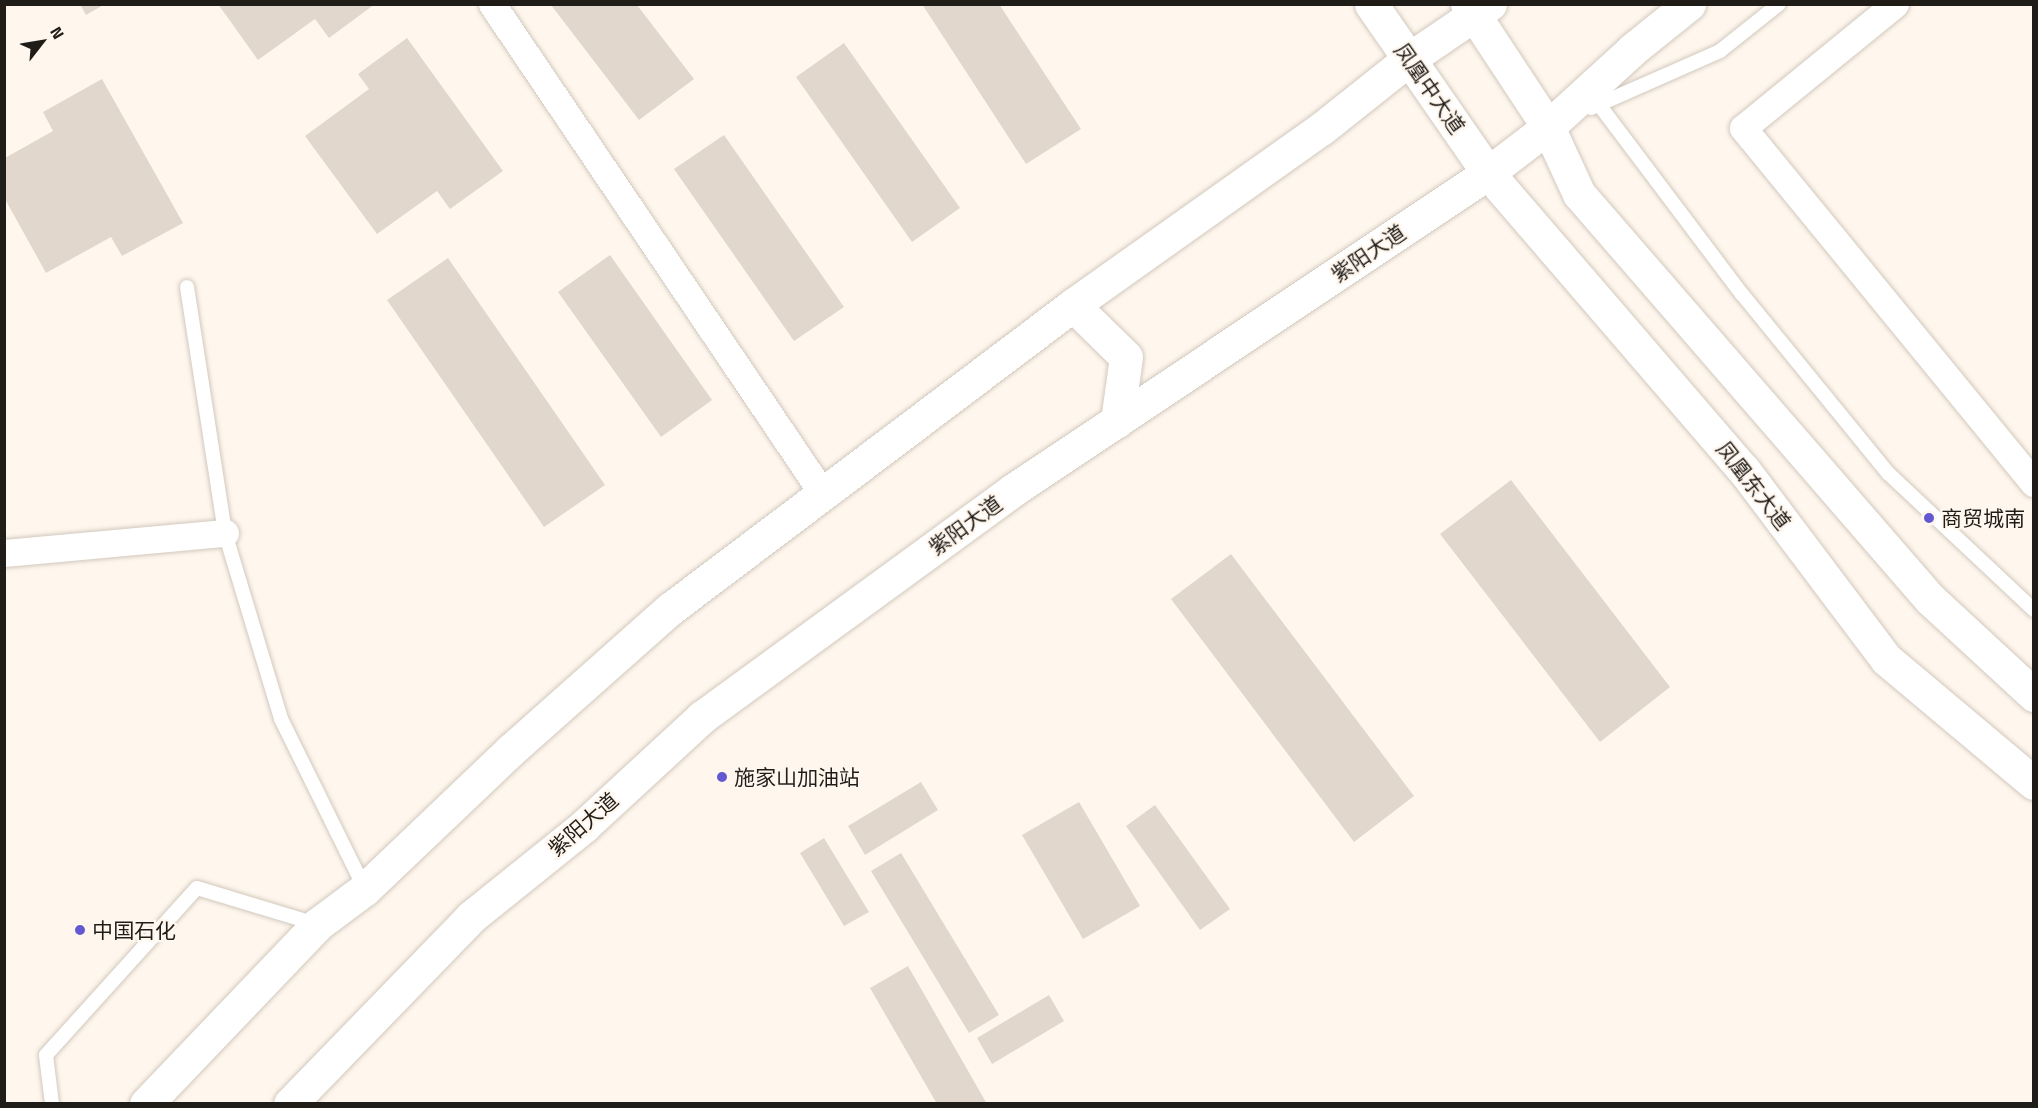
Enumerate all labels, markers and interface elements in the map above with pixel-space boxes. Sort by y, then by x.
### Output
north arrow [12,12,72,72]
text: N [44,22,71,44]
street label: 凤凰中大道 [1390,38,1470,138]
street label: 紫阳大道 [1326,219,1410,287]
street label: 凤凰东大道 [1712,436,1796,534]
street label: 紫阳大道 [924,490,1006,560]
place label: 商贸城南 [1941,505,2025,531]
marker: 商贸城南 [1922,511,1936,525]
place label: 施家山加油站 [734,764,860,790]
marker: 施家山加油站 [715,770,729,784]
street label: 紫阳大道 [543,787,623,861]
place label: 中国石化 [92,917,176,943]
marker: 中国石化 [73,923,87,937]

